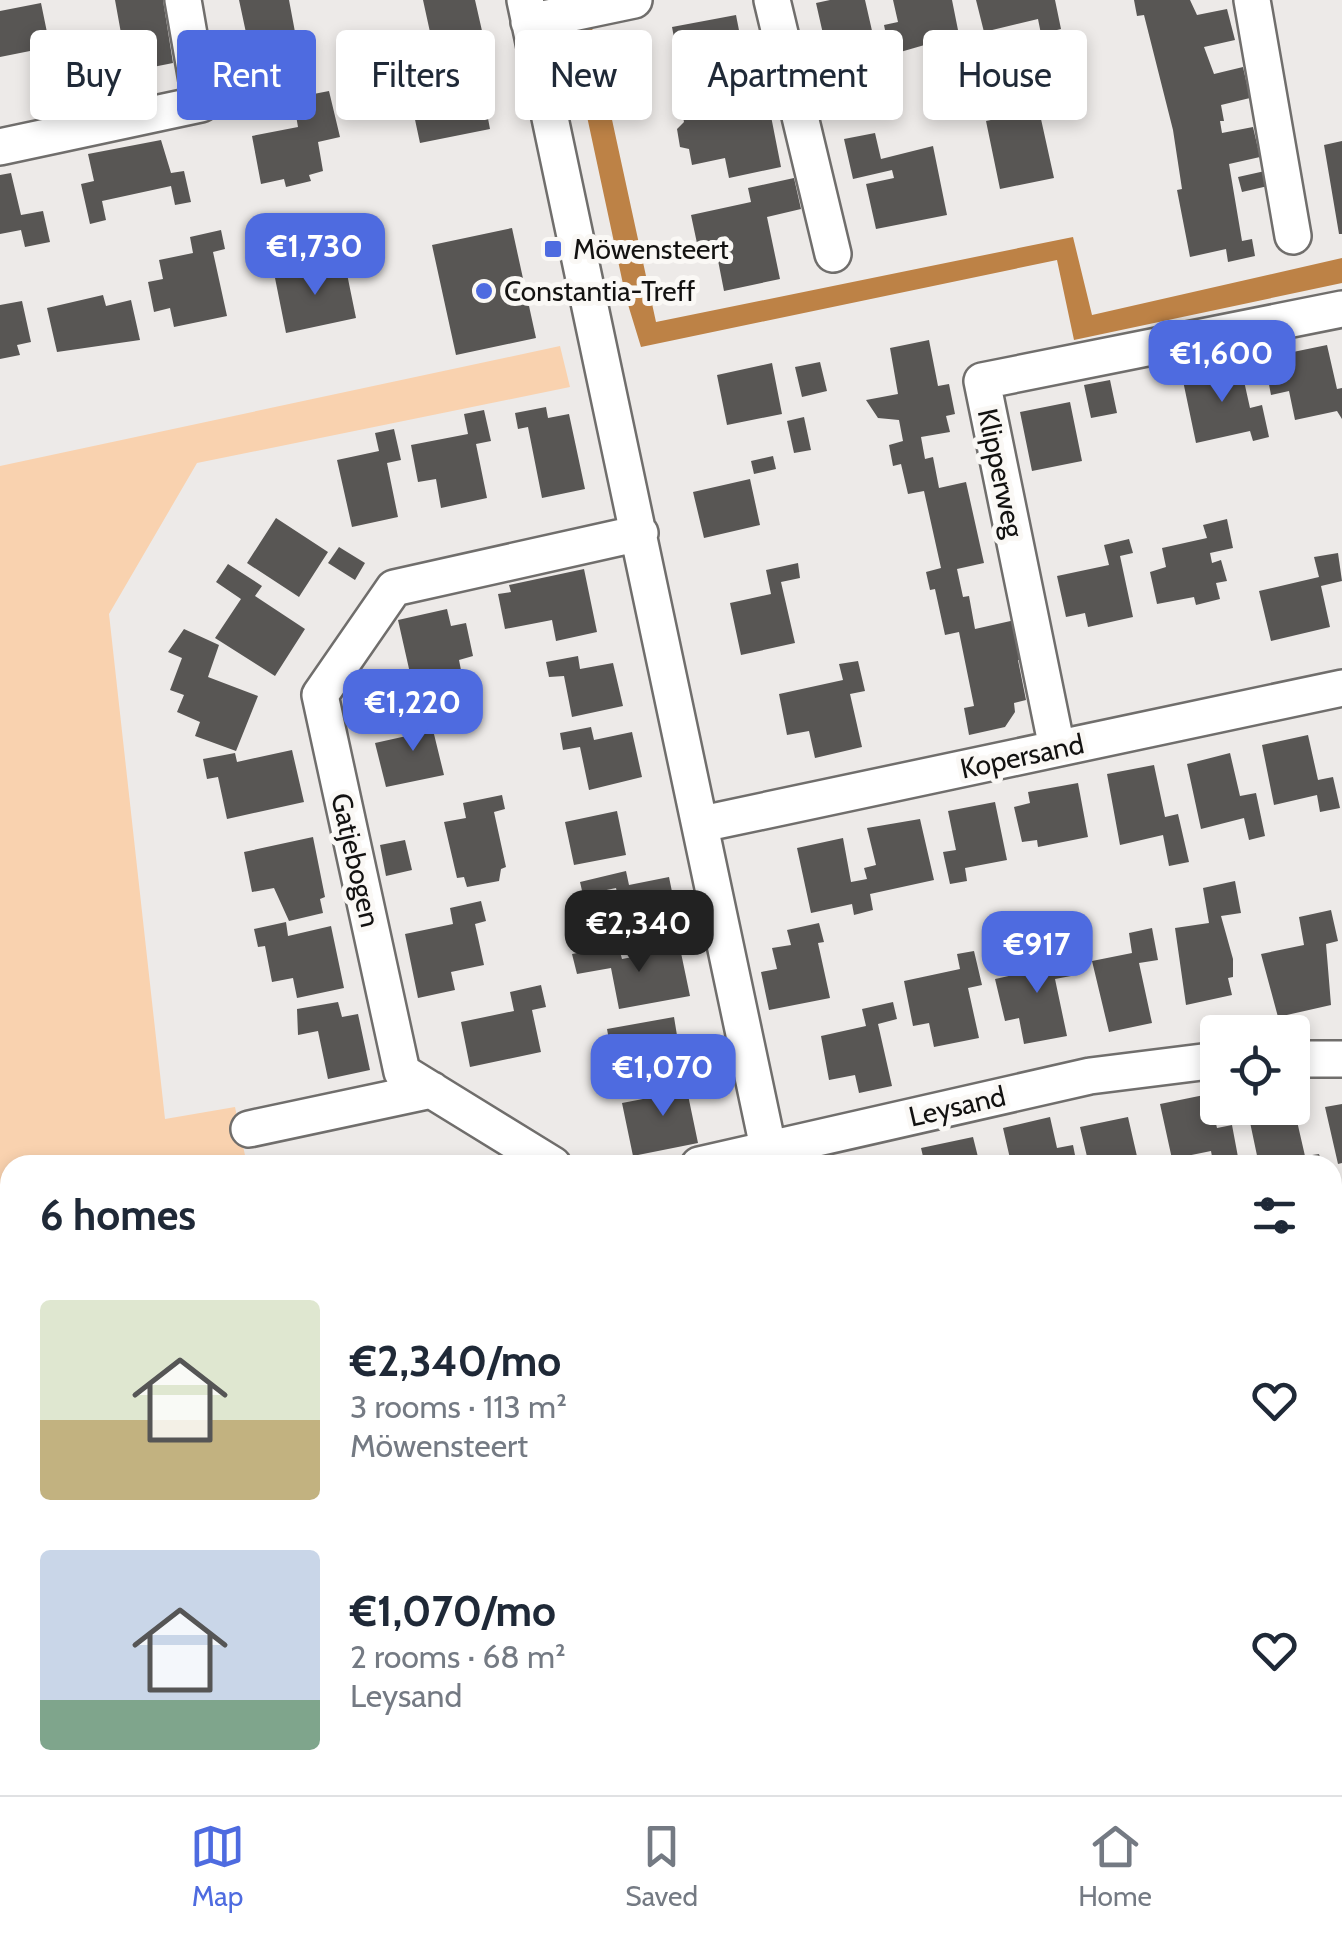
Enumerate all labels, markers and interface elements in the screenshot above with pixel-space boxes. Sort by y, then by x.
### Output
chip: Buy [30,30,157,120]
chip: Rent [177,30,316,120]
chip: Filters [336,30,495,120]
chip: New [515,30,652,120]
chip: Apartment [672,30,903,120]
chip: House [923,30,1087,120]
pin: €1,730 [234,213,396,298]
text: €1,730 [267,226,363,265]
place label: Möwensteert [573,232,729,266]
marker: Möwensteert [542,238,564,260]
place label: Constantia-Treff [504,274,695,308]
marker: Constantia-Treff [473,280,495,302]
pin: €1,600 [1141,320,1303,405]
text: €1,600 [1171,333,1273,372]
street label: Klipperweg [971,405,1031,542]
pin: €1,220 [332,669,494,754]
text: €1,220 [365,682,461,721]
street label: Kopersand [957,726,1087,786]
street label: Gatjebogen [324,790,388,930]
pin: €2,340 [558,890,720,975]
text: €2,340 [587,903,691,942]
pin: €917 [978,911,1096,996]
text: €917 [1004,924,1070,963]
map controls [1200,1015,1310,1125]
button: locate [1200,1015,1310,1125]
pin: €1,070 [582,1034,744,1119]
text: €1,070 [613,1047,713,1086]
street label: Leysand [905,1078,1009,1134]
icon: filters [1247,1188,1302,1243]
text: 6 homes [40,1189,196,1241]
text: €2,340/mo [350,1335,561,1387]
icon: home [120,1340,240,1460]
icon: heart [1247,1373,1302,1428]
text: 3 rooms · 113 m² [350,1387,567,1426]
text: Möwensteert [350,1426,528,1465]
text: €1,070/mo [350,1585,556,1637]
icon: home [120,1590,240,1710]
icon: heart [1247,1623,1302,1678]
text: 2 rooms · 68 m² [350,1637,566,1676]
text: Leysand [350,1676,462,1715]
tab: Map [190,1819,245,1913]
tab: Saved [625,1819,698,1913]
tab: Home [1078,1819,1152,1913]

